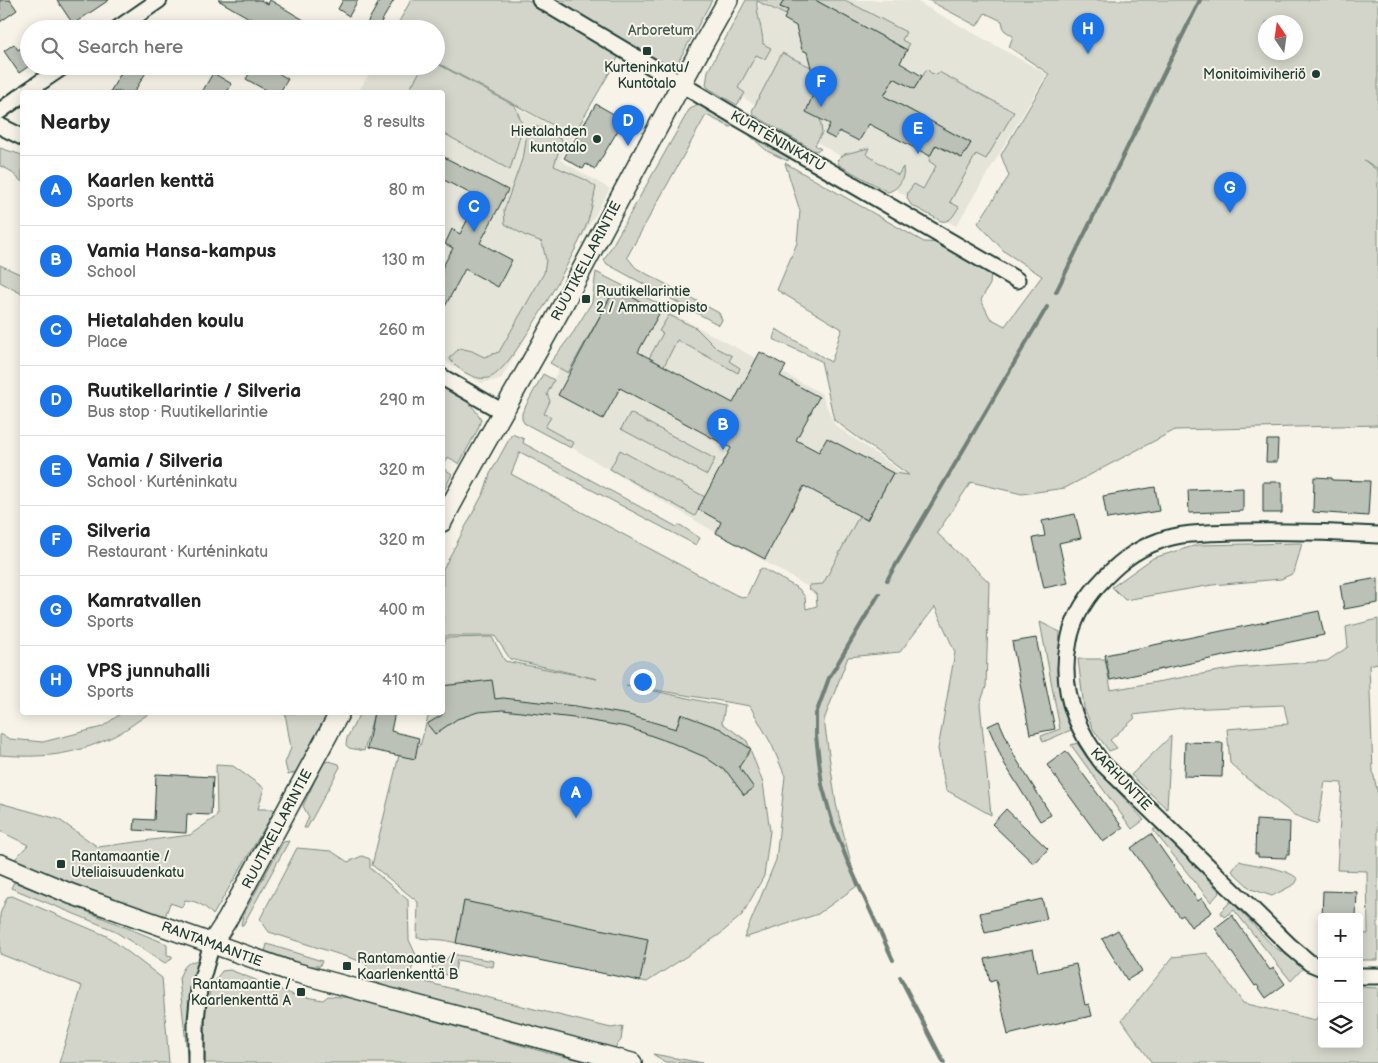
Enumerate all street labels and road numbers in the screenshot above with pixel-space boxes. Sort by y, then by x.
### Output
street label: KURTÉNINKATU [728,106,829,175]
street label: RUUTIKELLARINTIE [547,198,625,324]
street label: KARHUNTIE [1087,744,1155,814]
street label: RUUTIKELLARINTIE [238,766,316,892]
street label: RANTAMAANTIE [159,918,265,970]

